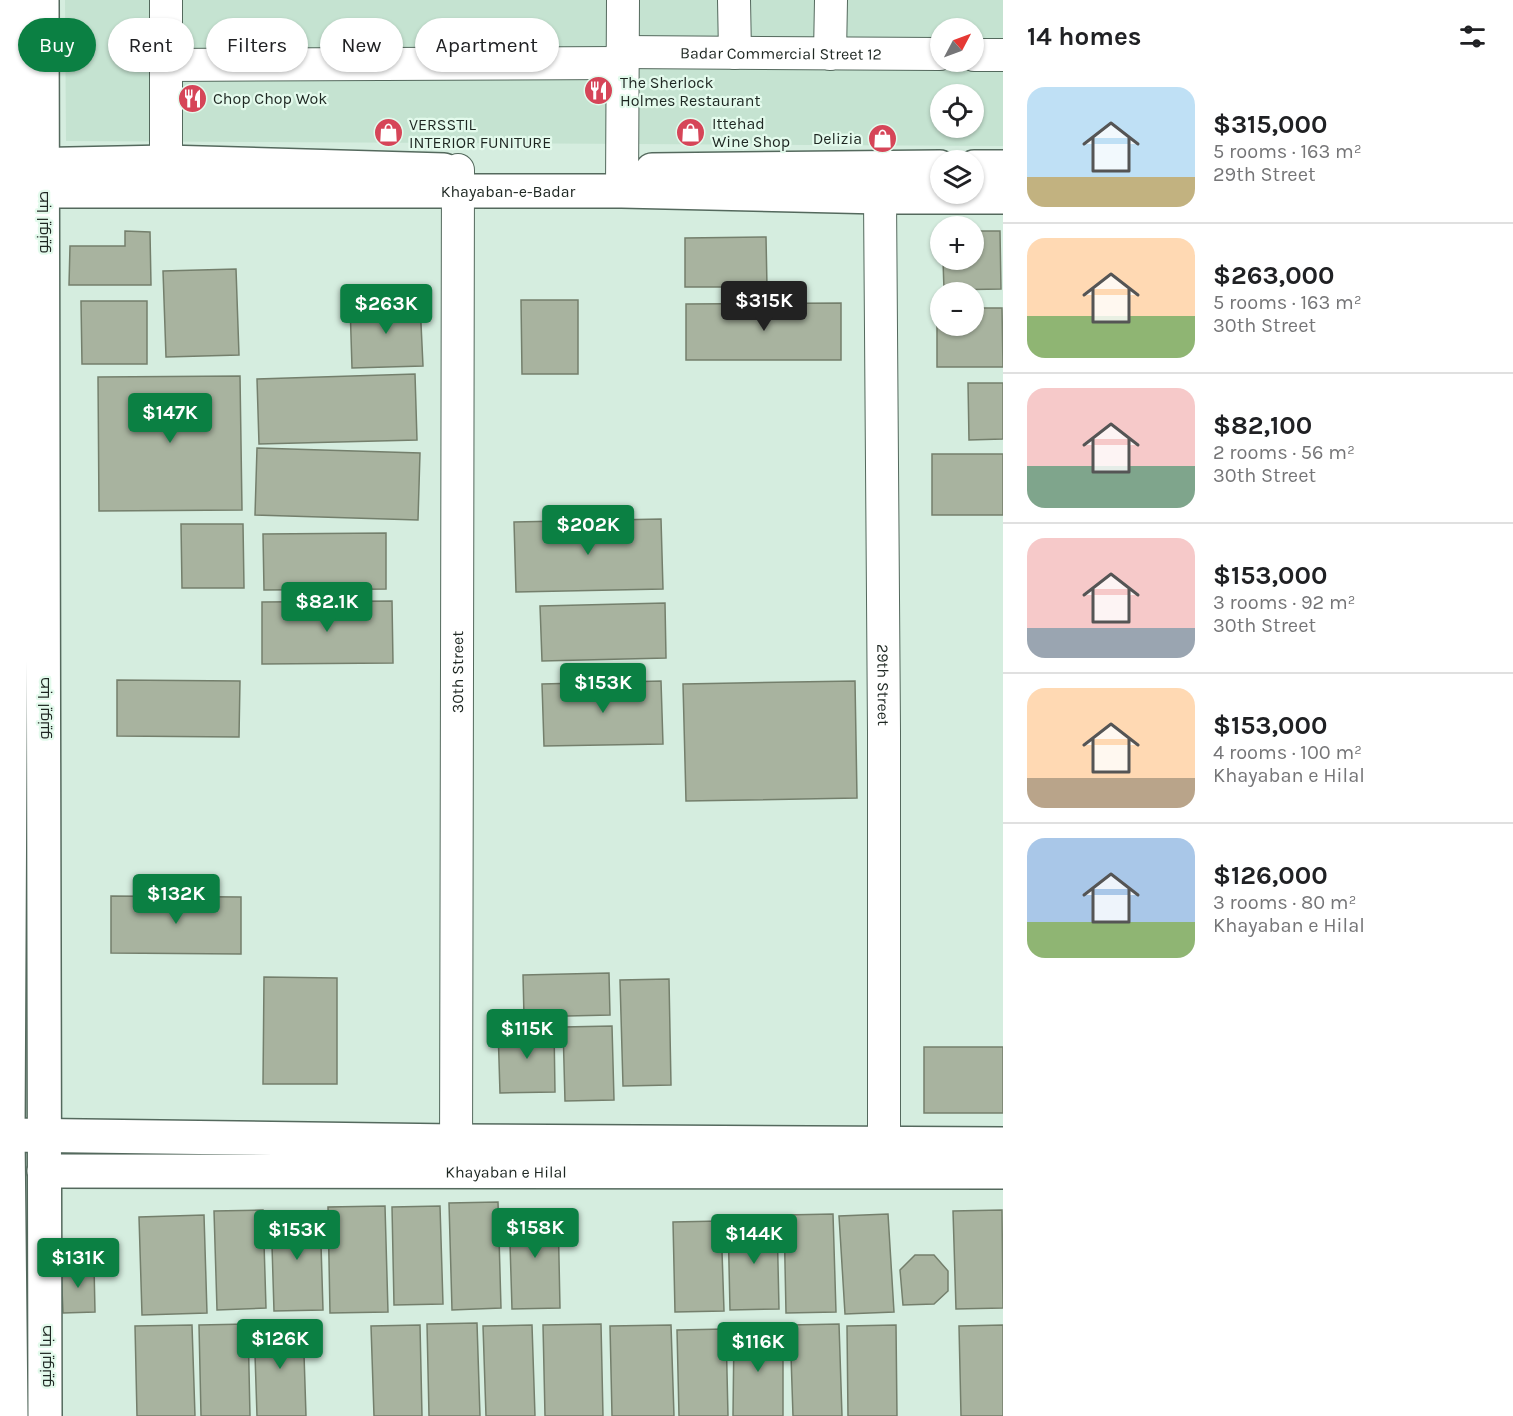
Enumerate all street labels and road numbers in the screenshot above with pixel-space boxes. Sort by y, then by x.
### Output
street label: Badar Commercial Street 12 [680,43,882,64]
street label: Khayaban-e-Badar [441,182,576,201]
street label: صبا ایونیو [33,191,52,253]
street label: 30th Street [448,631,467,713]
street label: 29th Street [873,644,893,726]
street label: صبا ایونیو [34,677,53,739]
street label: Khayaban e Hilal [445,1162,567,1182]
street label: صبا ایونیو [36,1325,55,1387]

